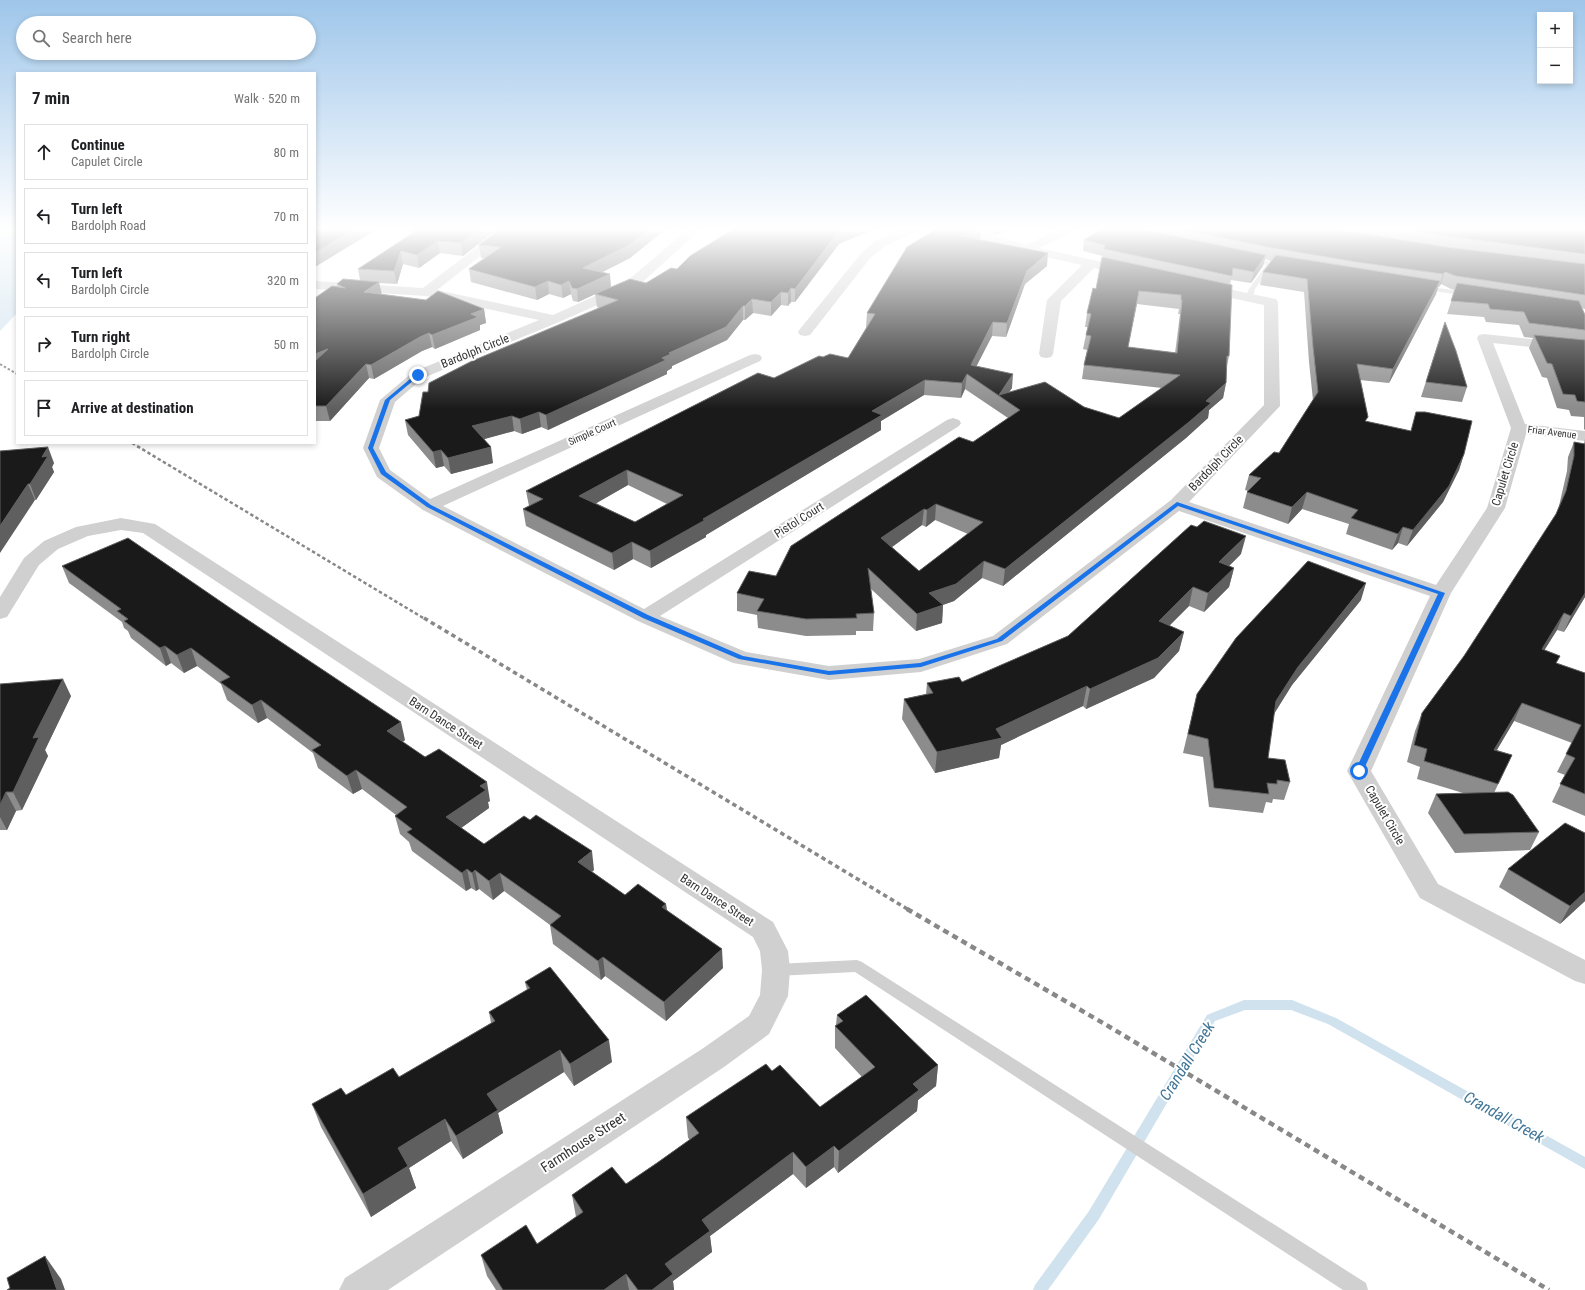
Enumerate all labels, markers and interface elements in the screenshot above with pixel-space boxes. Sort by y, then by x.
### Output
map controls [1537,12,1573,84]
button: + [1537,12,1573,48]
search box [16,16,316,60]
icon: search [30,27,52,49]
text: Search here [62,29,132,47]
button: − [1537,48,1573,84]
text: 7 min [32,88,70,108]
text: Walk · 520 m [234,91,300,106]
text: Continue [71,136,125,154]
icon: ahead [33,141,55,163]
text: 80 m [273,145,299,160]
text: Capulet Circle [71,154,142,169]
text: Turn left [71,200,122,218]
icon: left [33,205,55,227]
text: 70 m [273,209,299,224]
text: Bardolph Road [71,218,146,233]
text: Turn left [71,264,122,282]
icon: left [33,269,55,291]
text: 320 m [267,273,299,288]
text: Bardolph Circle [71,282,149,297]
text: Turn right [71,328,130,346]
street label: Bardolph Circle [439,331,511,371]
icon: right [33,333,55,355]
text: 50 m [273,337,299,352]
text: Bardolph Circle [71,346,149,361]
route end [409,366,427,384]
icon: arrive [33,397,55,419]
text: Arrive at destination [71,399,194,417]
street label: Simple Court [566,417,618,447]
street label: Friar Avenue [1527,424,1577,440]
street label: Bardolph Circle [1186,432,1246,494]
street label: Capulet Circle [1489,440,1521,508]
street label: Pistol Court [772,499,827,541]
street label: Barn Dance Street [407,694,486,752]
route start [1350,762,1368,780]
street label: Capulet Circle [1362,783,1408,847]
street label: Barn Dance Street [678,871,757,929]
water label: Crandall Creek [1155,1017,1219,1104]
water label: Crandall Creek [1460,1087,1548,1147]
street label: Farmhouse Street [538,1109,628,1175]

